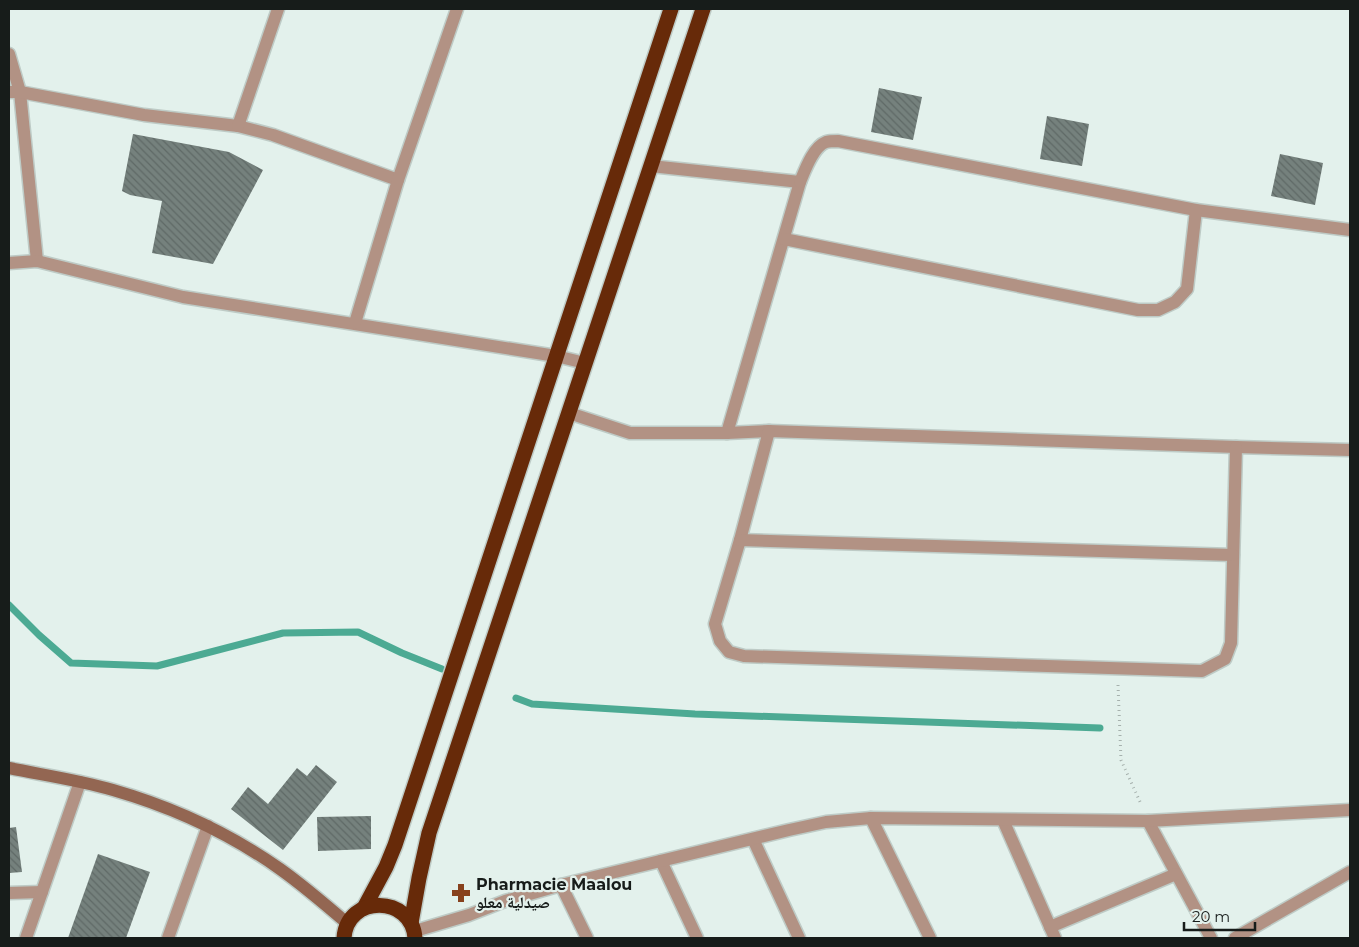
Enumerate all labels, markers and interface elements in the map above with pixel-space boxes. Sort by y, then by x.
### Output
place label: Pharmacie Maalou صيدلية معلو [476,875,632,912]
pharmacy icon: Pharmacie Maalou صيدلية معلو [450,882,472,904]
scale bar [1184,900,1255,932]
text: 20 m [1192,907,1230,926]

